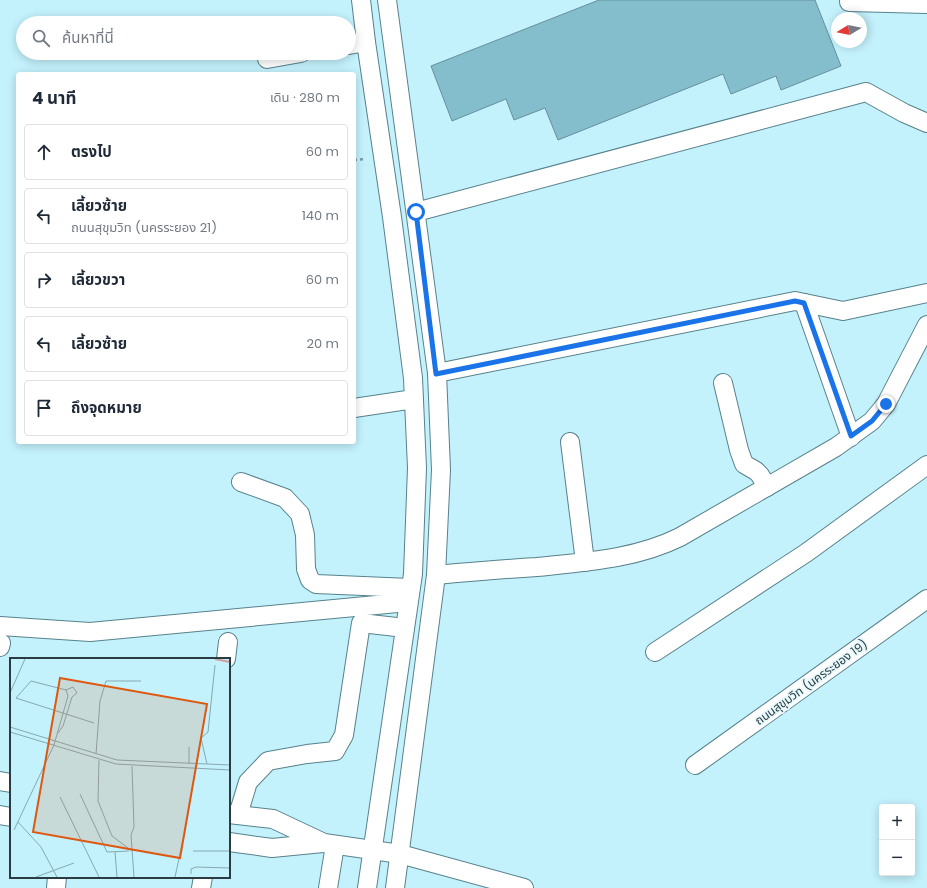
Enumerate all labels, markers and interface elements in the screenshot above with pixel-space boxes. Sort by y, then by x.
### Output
north arrow [831,12,867,48]
search box [16,16,356,60]
icon: search [30,27,52,49]
text: ค้นหาที่นี่ [62,27,114,48]
text: 4 นาที [32,86,76,110]
text: เดิน · 280 m [270,88,340,107]
icon: ahead [33,141,55,163]
text: ตรงไป [71,141,112,162]
text: 60 m [306,142,339,161]
text: เลี้ยวซ้าย [71,195,127,216]
route start [407,203,425,221]
icon: left [33,205,55,227]
text: 140 m [302,206,339,225]
text: ถนนสุขุมวิท (นครระยอง 21) [71,218,217,237]
icon: right [33,269,55,291]
text: เลี้ยวขวา [71,269,125,290]
text: 60 m [306,270,339,289]
icon: left [33,333,55,355]
text: เลี้ยวซ้าย [71,333,127,354]
text: 20 m [306,334,339,353]
route end [877,395,895,413]
icon: arrive [33,397,55,419]
text: ถึงจุดหมาย [71,397,142,418]
street label: ถนนสุขุมวิท (นครระยอง 19) [751,635,871,729]
inset map [10,658,230,878]
map controls [879,804,915,876]
button: + [879,804,915,840]
button: − [879,840,915,876]

